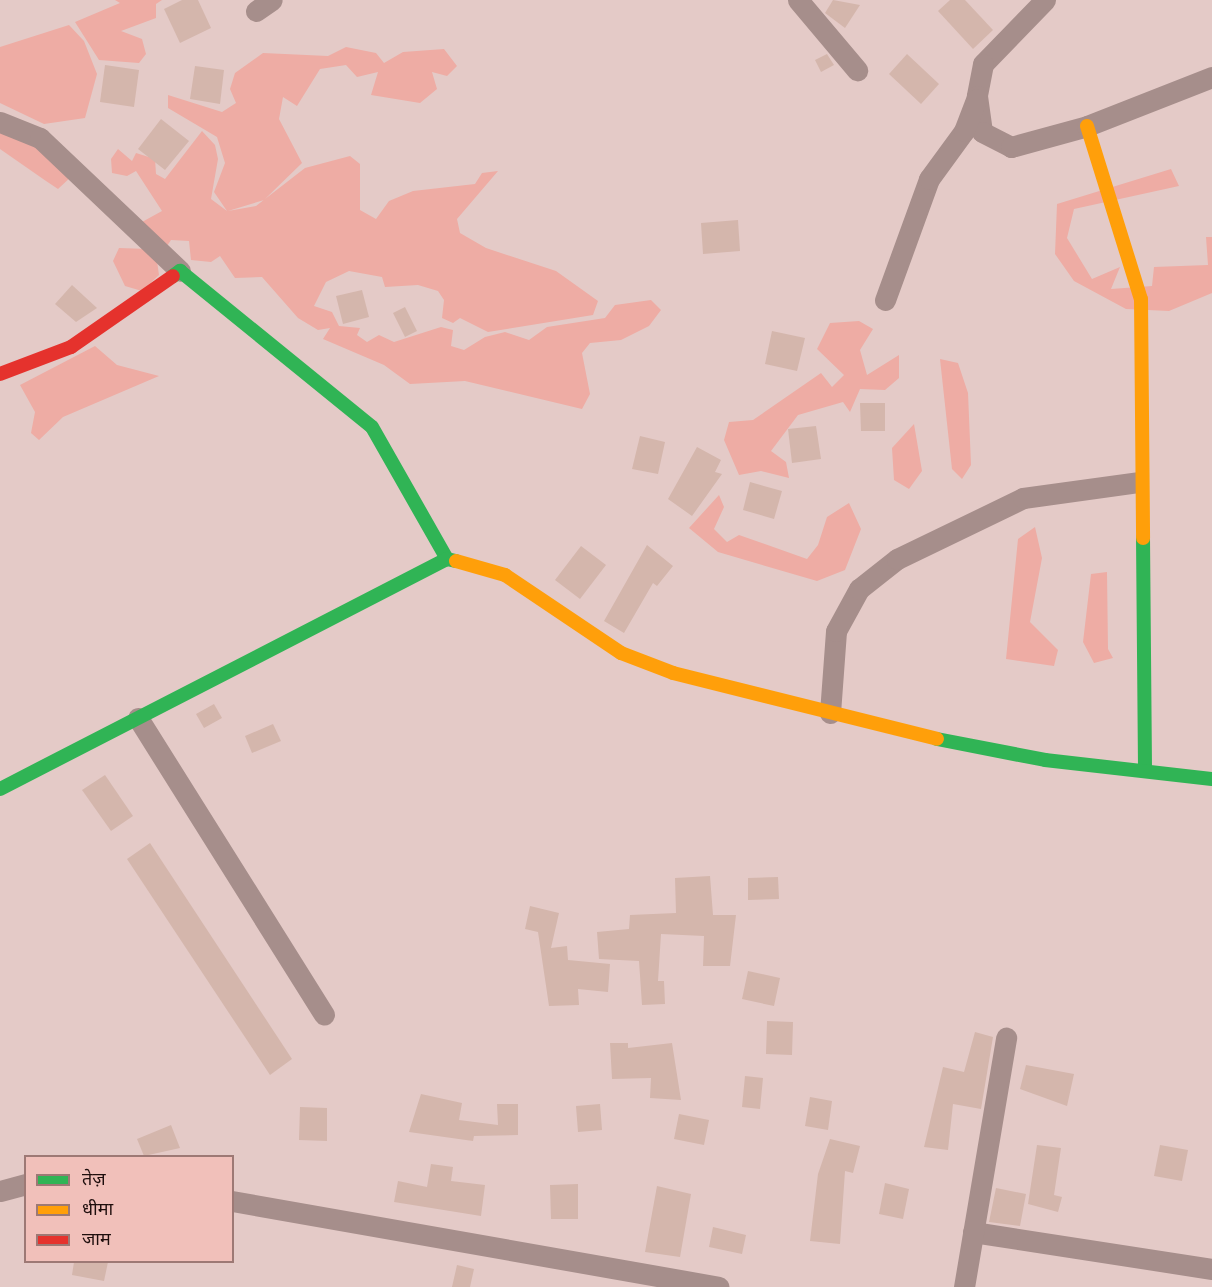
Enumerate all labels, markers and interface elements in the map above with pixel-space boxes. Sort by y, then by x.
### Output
legend [24,1155,234,1263]
text: तेज़ [82,1171,106,1189]
text: धीमा [82,1201,113,1219]
text: जाम [82,1231,111,1249]

